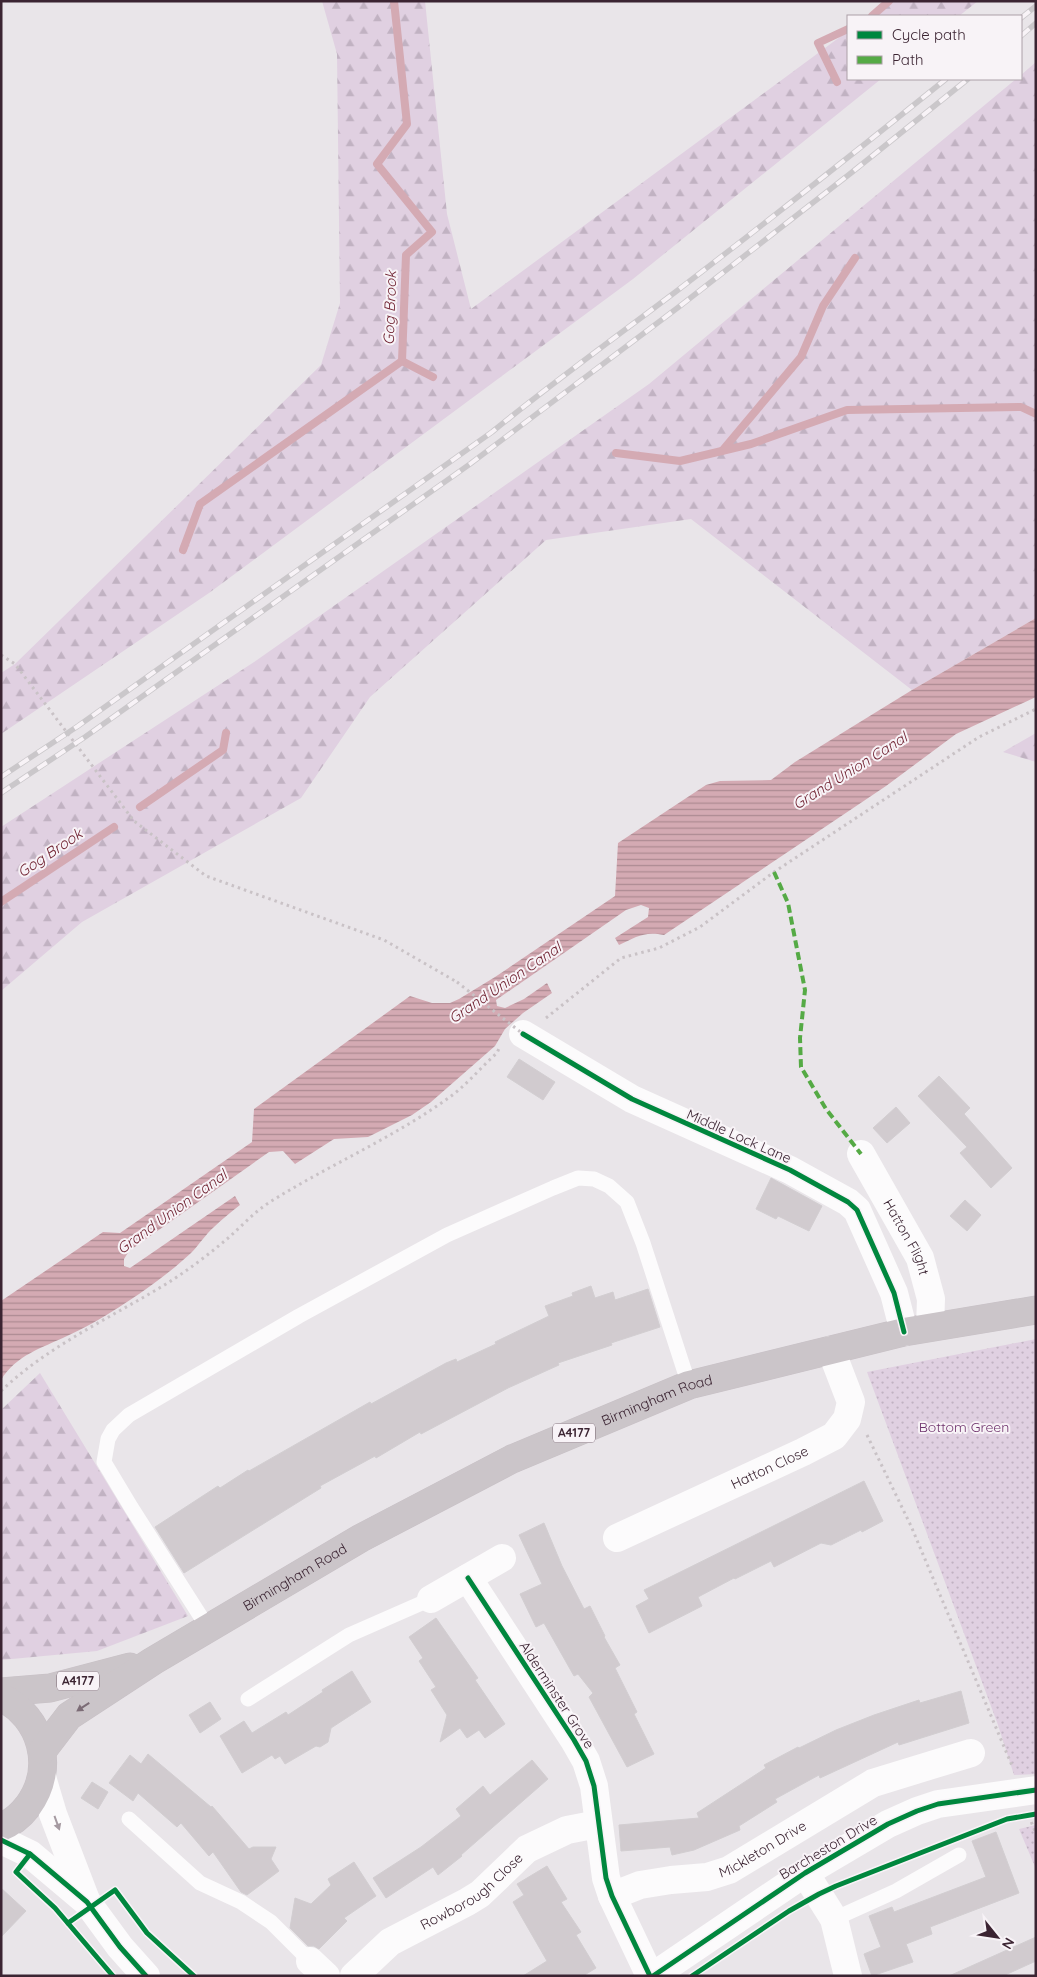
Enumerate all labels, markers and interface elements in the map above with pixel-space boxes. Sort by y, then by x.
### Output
legend [847,15,1022,80]
text: Cycle path [892,25,966,44]
text: Path [892,50,924,69]
water label: Gog Brook [379,269,400,345]
water label: Grand Union Canal [789,727,912,813]
water label: Gog Brook [14,823,87,881]
water label: Grand Union Canal [445,937,566,1027]
street label: Middle Lock Lane [684,1105,794,1167]
water label: Grand Union Canal [113,1164,232,1258]
street label: Hatton Flight [879,1196,933,1277]
street label: Birmingham Road [599,1371,714,1430]
park label: Bottom Green [919,1418,1009,1436]
road number: A4177 [553,1424,595,1442]
street label: Hatton Close [728,1442,812,1493]
street label: Birmingham Road [240,1539,350,1615]
street label: Alderminster Grove [516,1638,599,1752]
road number: A4177 [57,1672,99,1690]
one-way arrow [76,1702,90,1711]
street label: Barcheston Drive [776,1811,880,1883]
one-way arrow [53,1816,61,1831]
street label: Mickleton Drive [717,1816,810,1882]
street label: Rowborough Close [417,1849,526,1934]
north arrow [972,1912,1022,1962]
text: N [998,1935,1019,1952]

